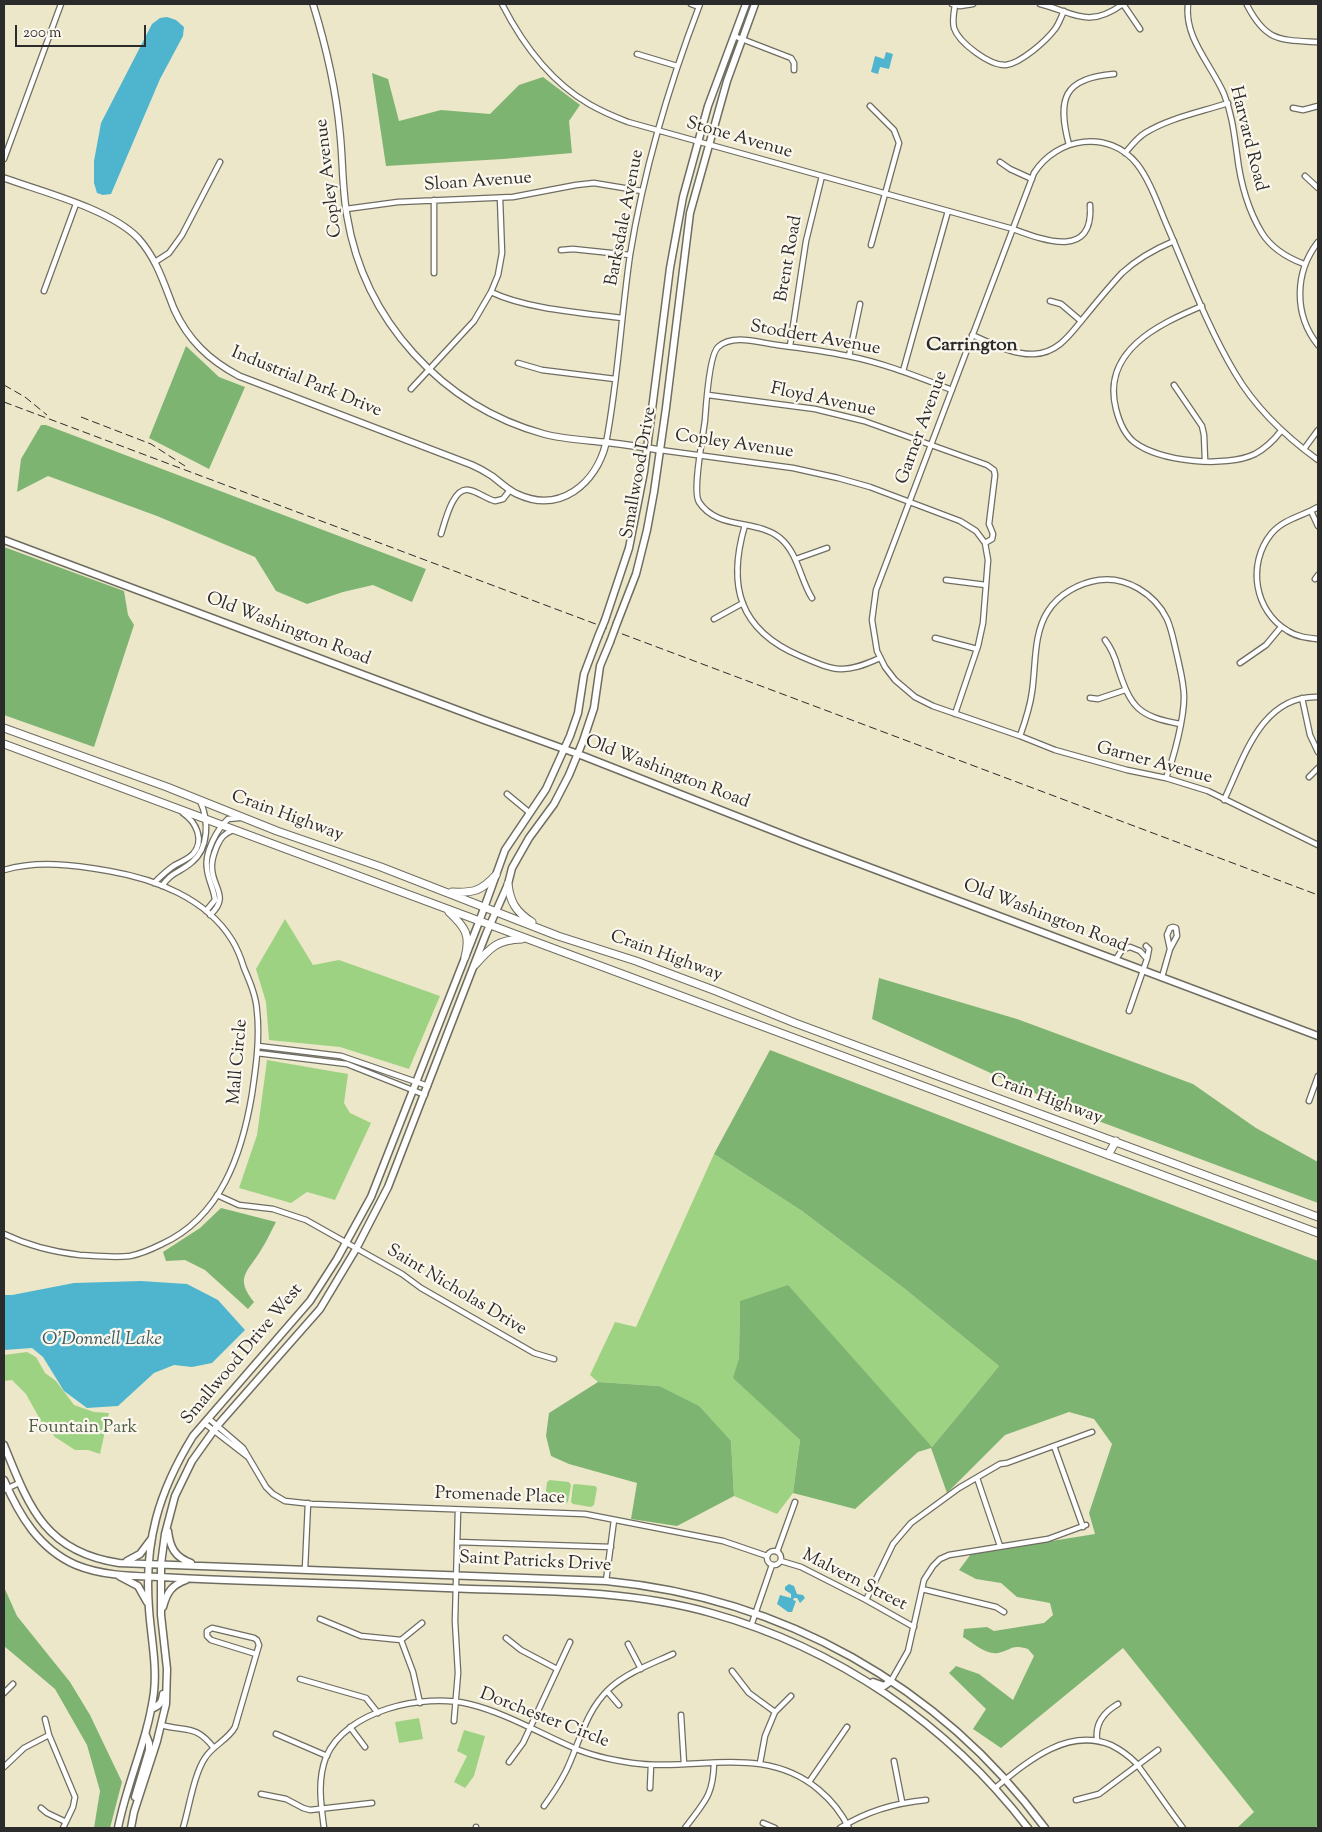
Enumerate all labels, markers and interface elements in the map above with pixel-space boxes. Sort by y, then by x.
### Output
scale bar [18,15,149,47]
text: 200 m [23,23,62,44]
street label: Harvard Road [1223,84,1271,194]
street label: Stone Avenue [683,114,795,164]
street label: Copley Avenue [312,117,348,239]
street label: Barksdale Avenue [602,148,650,288]
street label: Sloan Avenue [423,168,533,198]
street label: Brent Road [772,214,808,304]
street label: Stoddert Avenue [748,317,882,361]
district label: Carrington [926,336,1018,358]
street label: Industrial Park Drive [228,343,384,423]
street label: Garner Avenue [892,368,954,488]
street label: Floyd Avenue [768,379,878,423]
street label: Smallwood Drive [618,405,662,541]
street label: Copley Avenue [673,426,795,464]
street label: Old Washington Road [203,589,373,671]
street label: Old Washington Road [582,732,752,814]
street label: Garner Avenue [1094,738,1214,790]
street label: Crain Highway [228,787,346,847]
street label: Old Washington Road [960,876,1130,958]
street label: Crain Highway [607,927,725,987]
street label: Mall Circle [224,1018,254,1106]
street label: Crain Highway [987,1070,1105,1130]
street label: Saint Nicholas Drive [382,1241,530,1341]
street label: Smallwood Drive West [178,1280,308,1430]
water label: O'Donnell Lake [42,1330,162,1352]
park label: Fountain Park [29,1418,137,1440]
street label: Promenade Place [435,1484,565,1510]
street label: Malvern Street [798,1545,910,1617]
street label: Saint Patricks Drive [458,1548,612,1578]
street label: Dorchester Circle [476,1684,612,1754]

